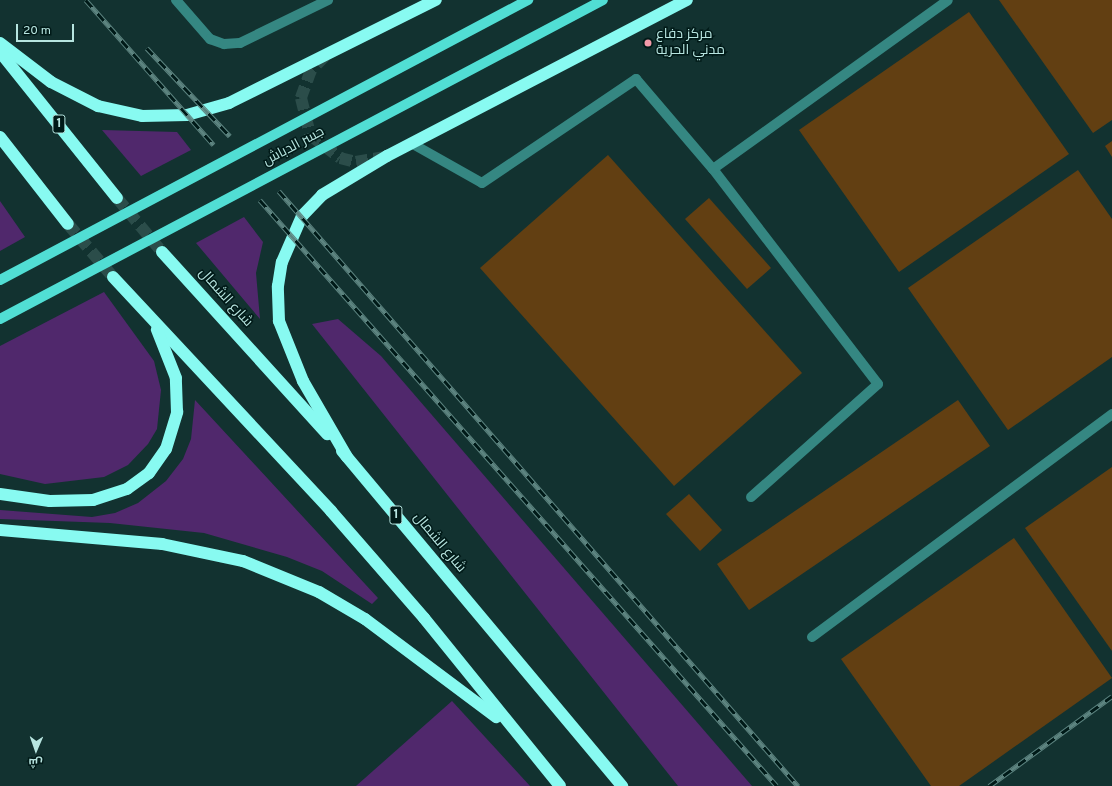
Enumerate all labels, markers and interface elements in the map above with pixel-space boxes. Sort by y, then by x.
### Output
scale bar [18,16,76,42]
text: 20 m [23,23,51,39]
place label: مركز دفاع مدني الحرية [656,27,725,60]
marker: مركز دفاع مدني الحرية [643,38,653,48]
road number: 1 [52,113,66,135]
street label: جسر الدباش [260,124,328,170]
street label: شارع الشمال [194,265,256,331]
road number: 1 [389,504,403,526]
street label: شارع الشمال [409,510,469,576]
north arrow [16,730,56,770]
text: ش [28,755,43,769]

